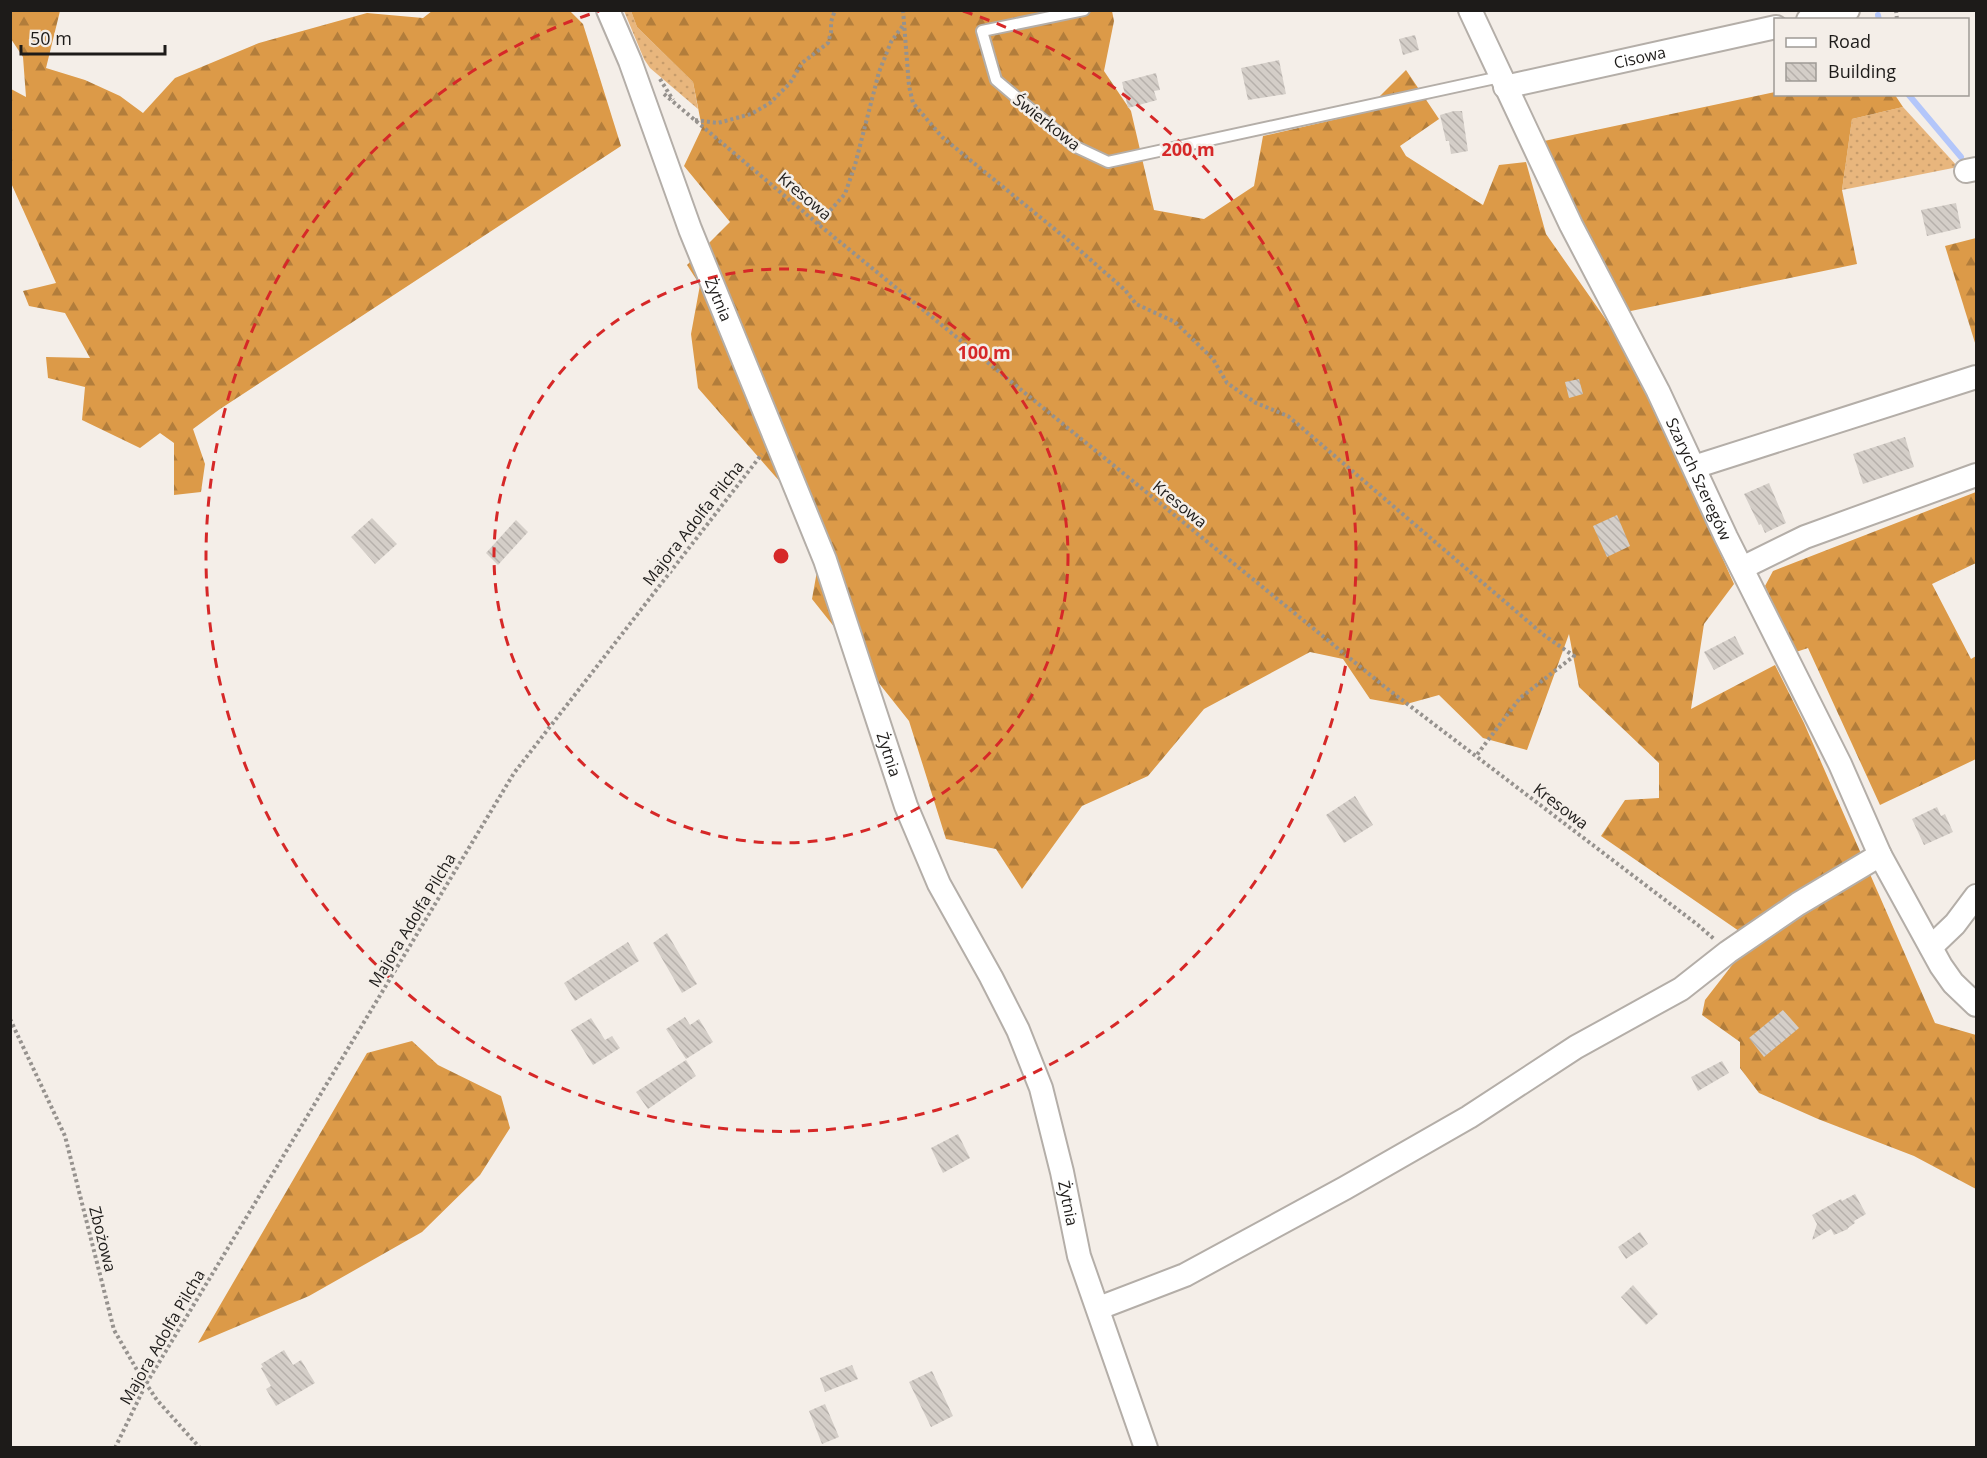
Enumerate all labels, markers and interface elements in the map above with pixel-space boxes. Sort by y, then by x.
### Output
scale bar [21,18,165,56]
legend [1774,18,1969,96]
text: 50 m [30,26,72,50]
text: Road [1828,29,1871,53]
street label: Cisowa [1612,41,1668,74]
text: Building [1828,59,1896,83]
street label: Świerkowa [1009,89,1085,155]
text: 200 m [1161,137,1215,161]
street label: Kresowa [773,167,837,225]
street label: Żytnia [700,274,738,325]
text: 100 m [957,340,1011,364]
street label: Szarych Szeregów [1661,414,1737,544]
street label: Majora Adolfa Pilcha [637,456,749,590]
street label: Kresowa [1148,475,1212,533]
centre of rings [771,546,791,566]
street label: Żytnia [871,729,907,779]
street label: Kresowa [1529,778,1593,834]
street label: Majora Adolfa Pilcha [363,849,461,991]
street label: Żytnia [1053,1179,1084,1228]
street label: Zbożowa [84,1204,122,1274]
street label: Majora Adolfa Pilcha [114,1265,210,1409]

